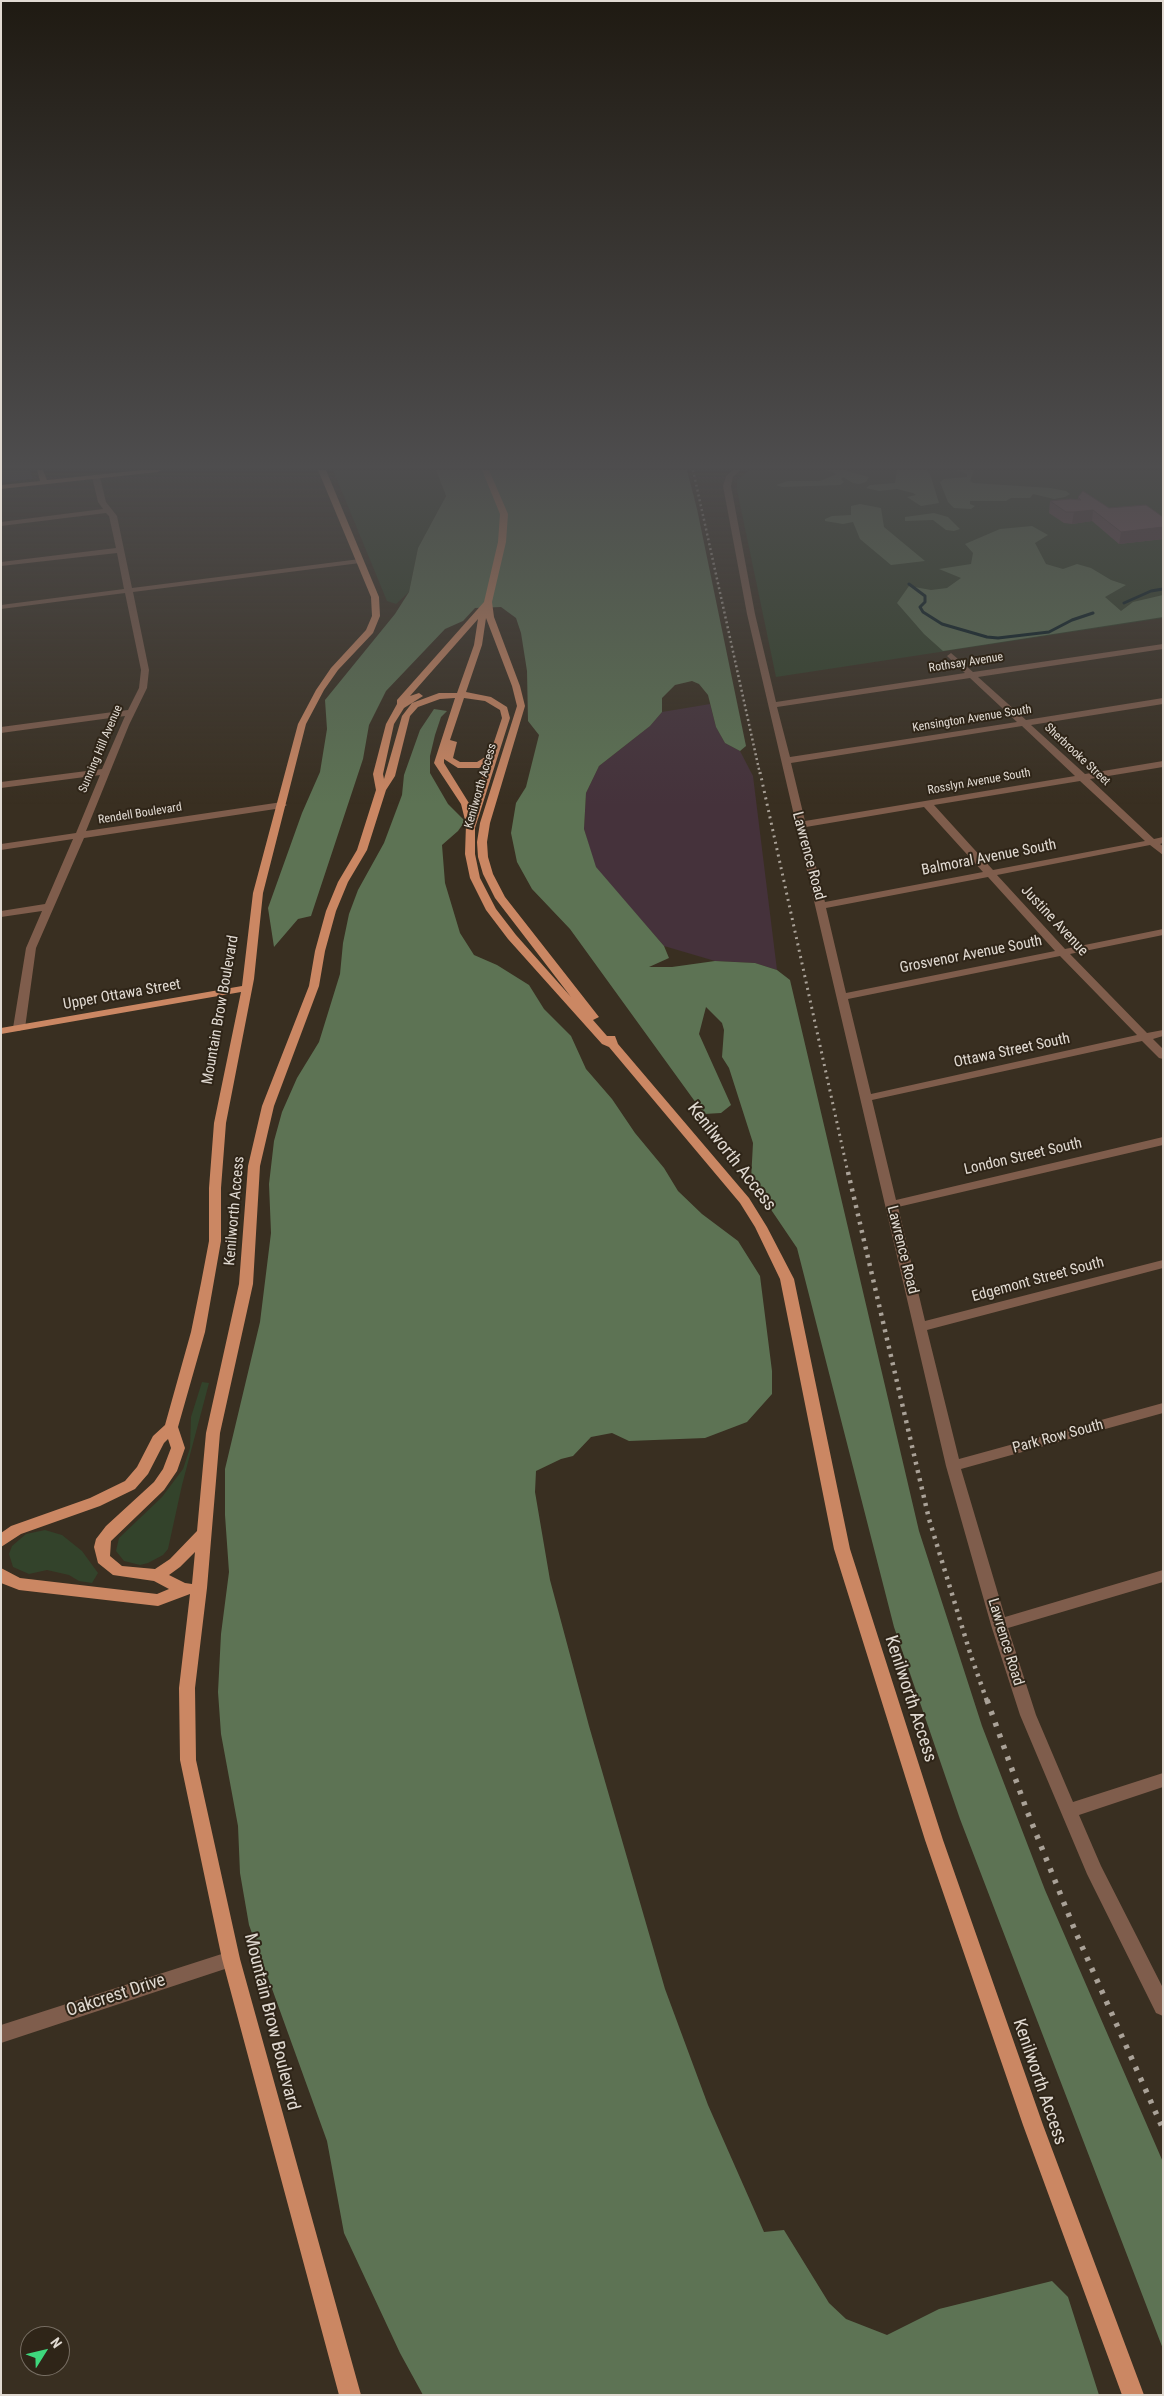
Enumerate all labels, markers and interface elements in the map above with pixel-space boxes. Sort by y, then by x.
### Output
street label: Rothsay Avenue [928,650,1004,676]
street label: Kensington Avenue South [911,702,1033,736]
street label: Sunning Hill Avenue [76,703,126,795]
street label: Sherbrooke Street [1041,721,1113,789]
street label: Kenilworth Access [462,742,500,830]
street label: Rosslyn Avenue South [926,766,1032,798]
street label: Rendell Boulevard [97,800,183,828]
street label: Lawrence Road [788,810,828,902]
street label: Balmoral Avenue South [920,836,1058,880]
street label: Justine Avenue [1017,882,1091,960]
street label: Grosvenor Avenue South [898,932,1044,978]
street label: Mountain Brow Boulevard [199,934,243,1086]
street label: Upper Ottawa Street [62,976,182,1014]
street label: Ottawa Street South [952,1030,1072,1072]
street label: Kenilworth Access [682,1098,780,1216]
street label: London Street South [962,1135,1084,1179]
street label: Kenilworth Access [221,1156,249,1266]
street label: Lawrence Road [882,1204,922,1296]
street label: Edgemont Street South [970,1254,1106,1306]
street label: Park Row South [1011,1416,1105,1458]
street label: Lawrence Road [983,1596,1027,1688]
street label: Kenilworth Access [879,1633,941,1765]
street label: Mountain Brow Boulevard [239,1931,303,2113]
street label: Oakcrest Drive [64,1970,168,2022]
street label: Kenilworth Access [1007,2016,1071,2148]
north arrow [20,2326,70,2376]
text: N [47,2335,65,2351]

